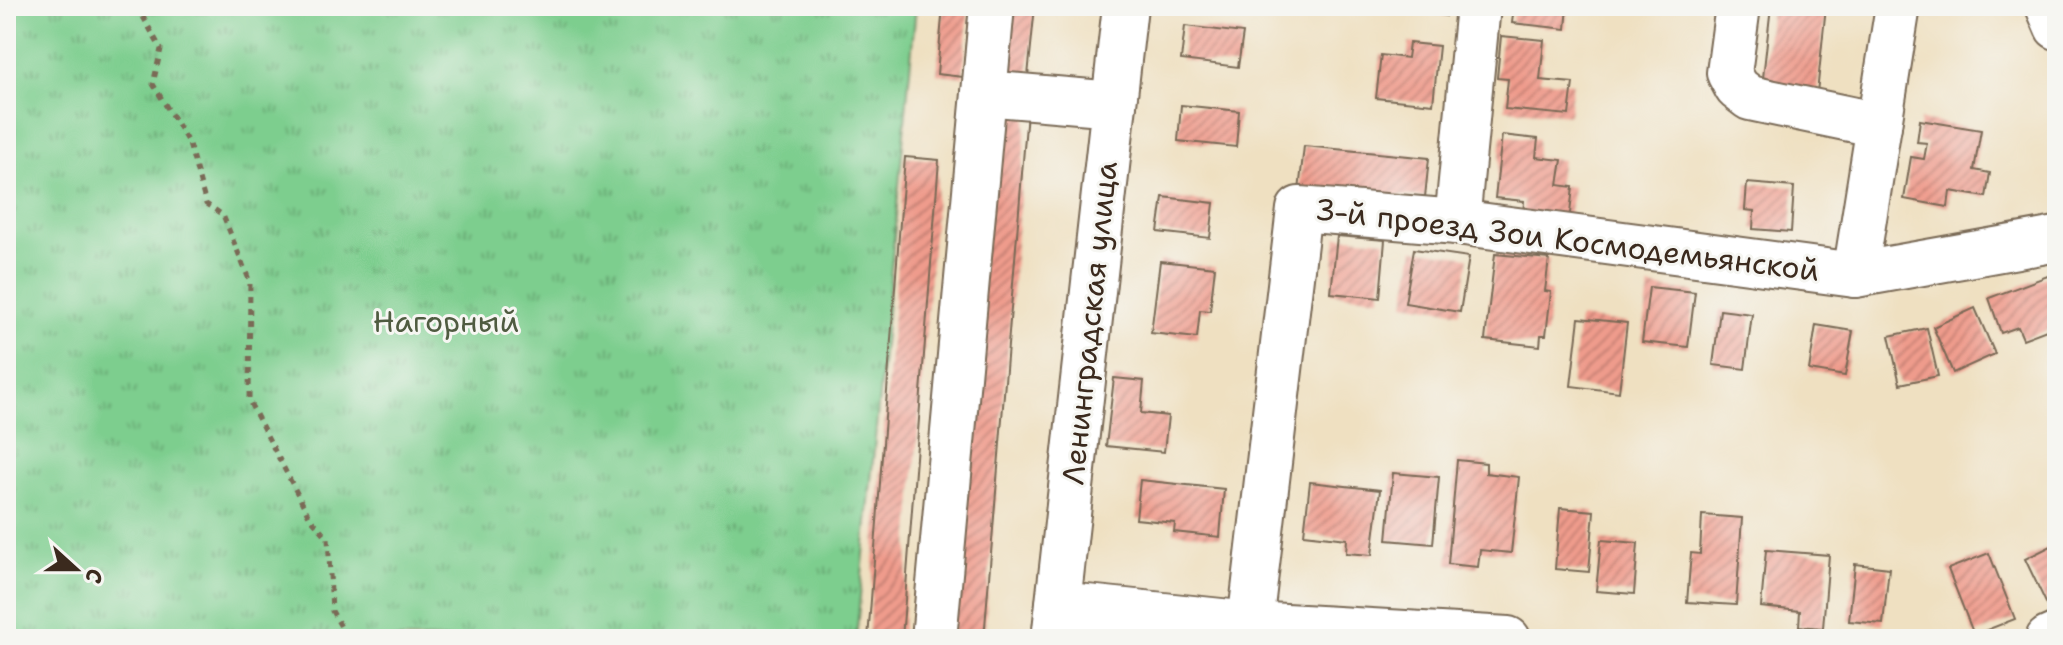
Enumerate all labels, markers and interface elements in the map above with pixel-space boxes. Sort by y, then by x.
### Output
street label: Ленинградская улица [1052,159,1127,487]
street label: 3-й проезд Зои Космодемьянской [1312,188,1822,291]
park label: Нагорный [373,301,519,342]
north arrow [36,529,116,609]
text: С [78,564,110,587]

